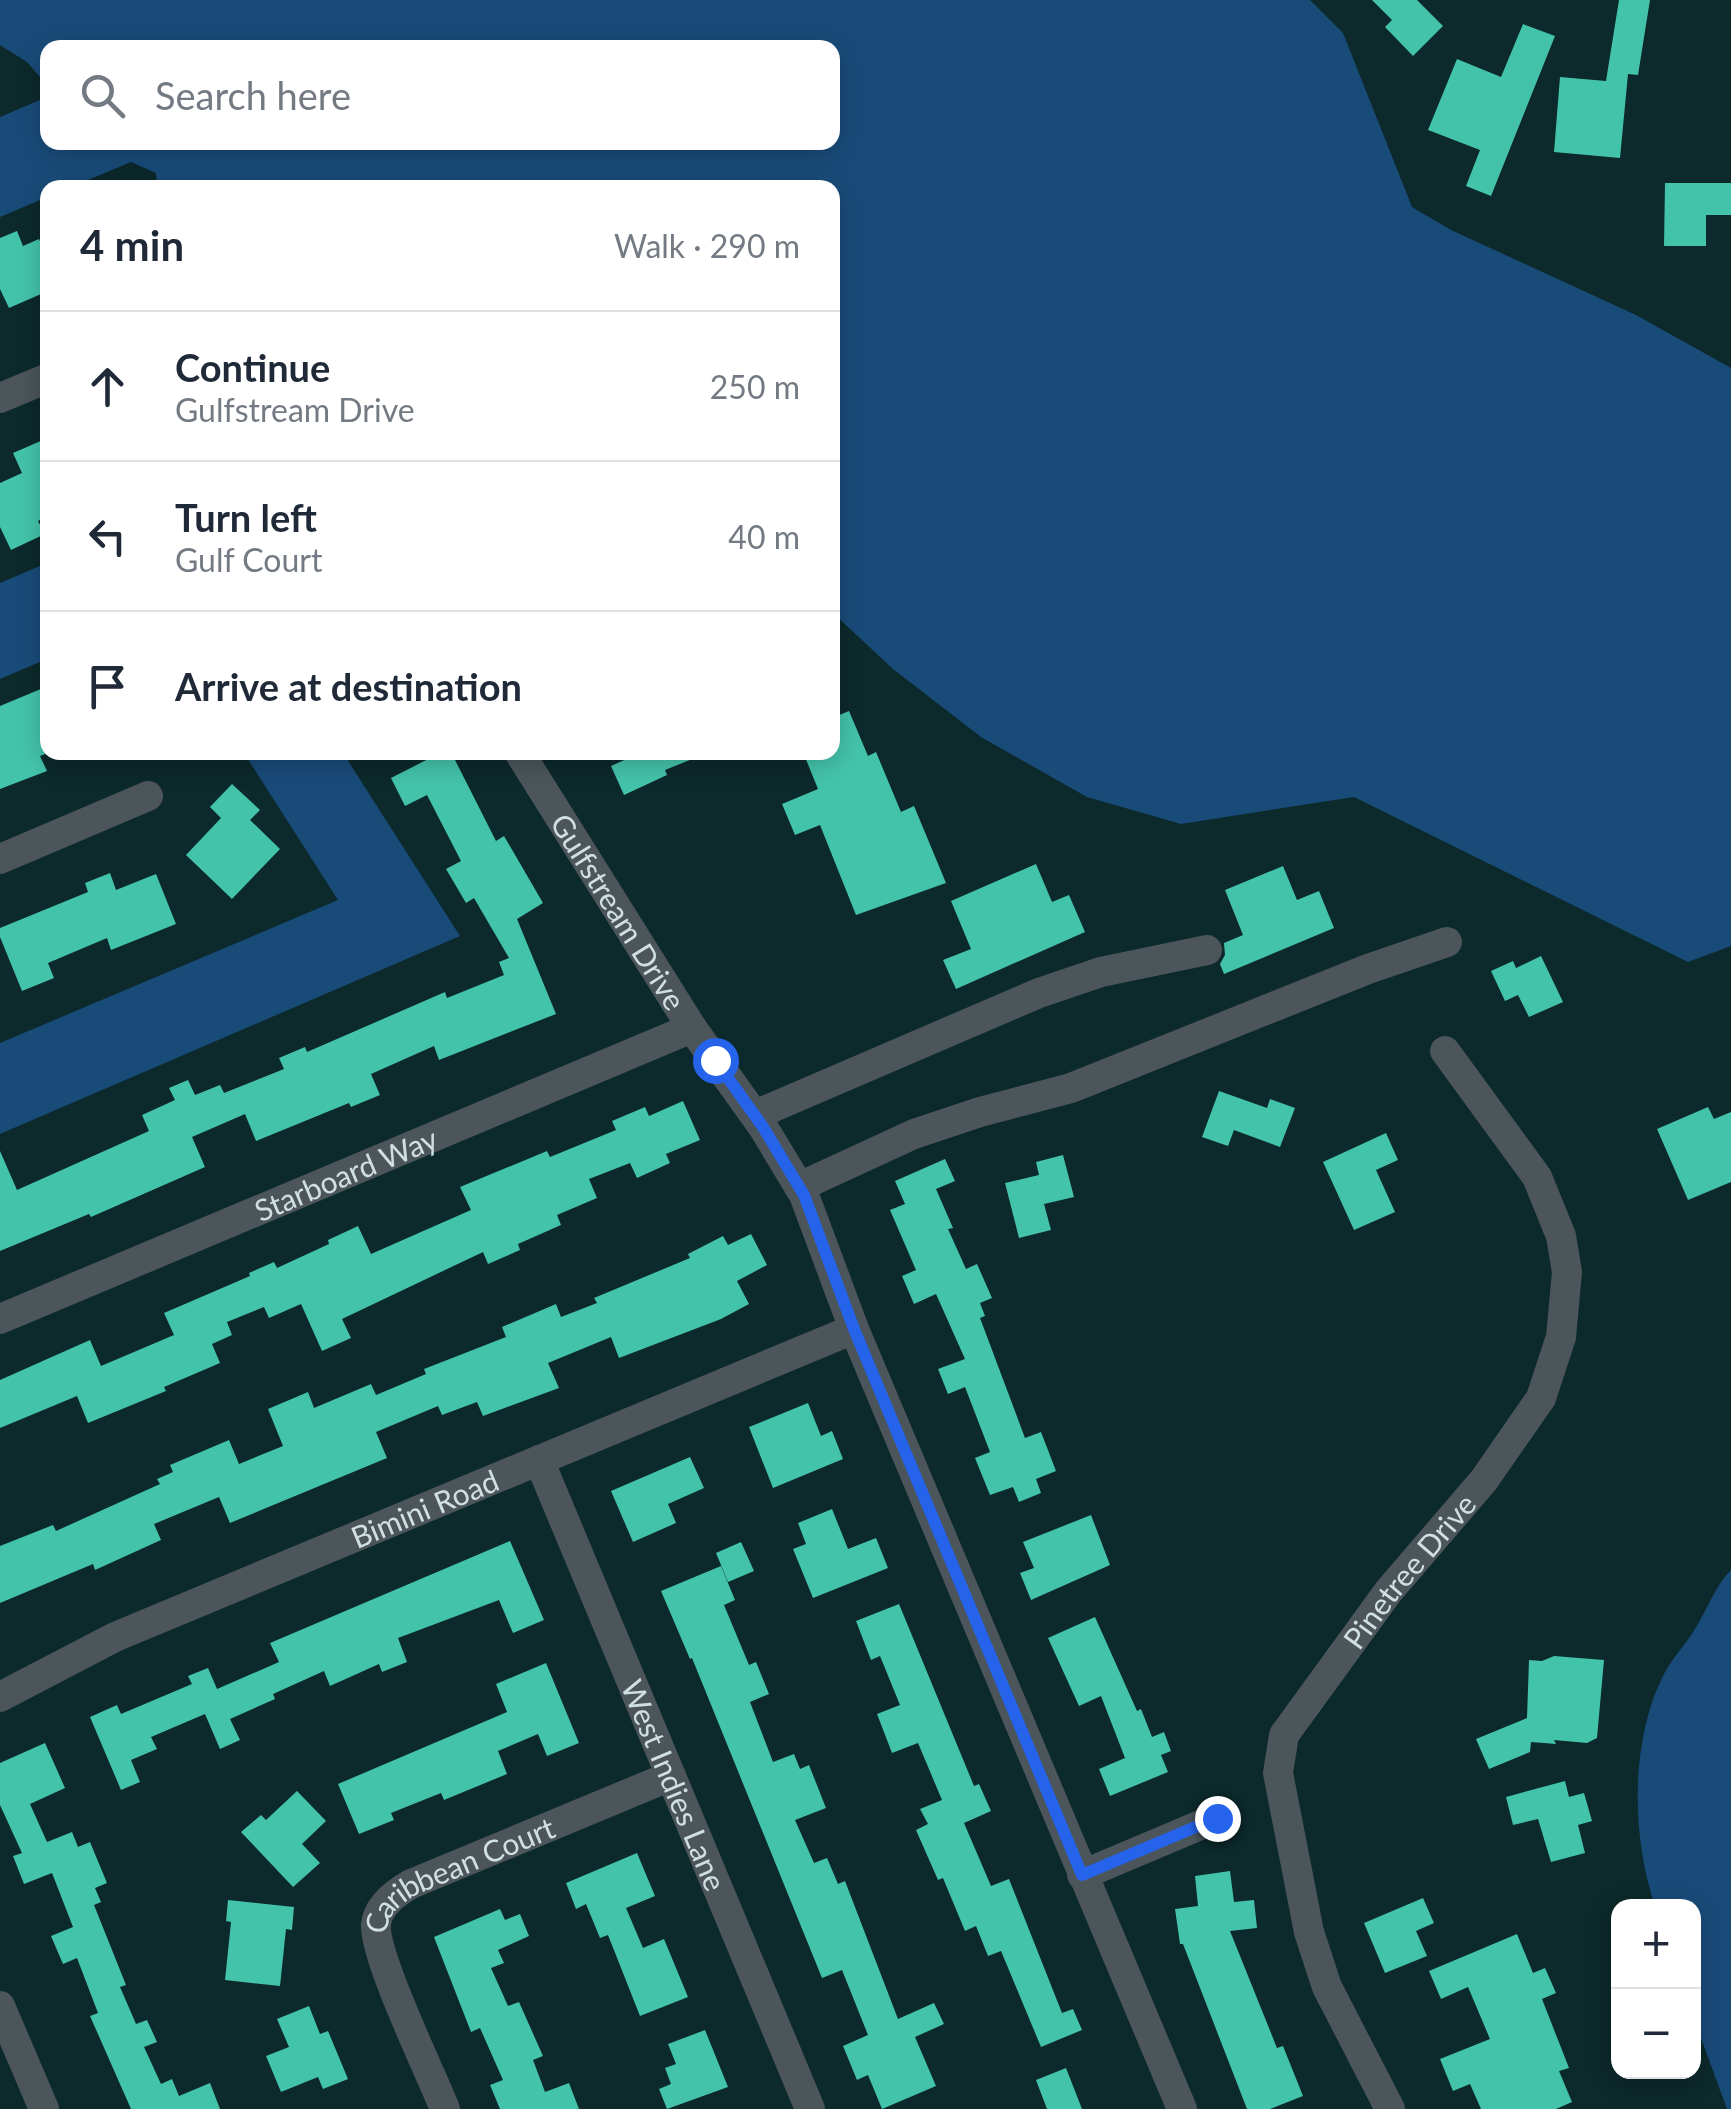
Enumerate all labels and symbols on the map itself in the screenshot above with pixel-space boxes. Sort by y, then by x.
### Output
street label: Gulfstream Drive [544,807,694,1016]
route start [693,1038,739,1084]
street label: Starboard Way [249,1119,443,1228]
street label: Bimini Road [345,1461,504,1555]
street label: Pinetree Drive [1335,1486,1483,1655]
street label: West Indies Lane [615,1674,735,1896]
route end [1195,1796,1241,1842]
street label: Caribbean Court [357,1808,560,1935]

